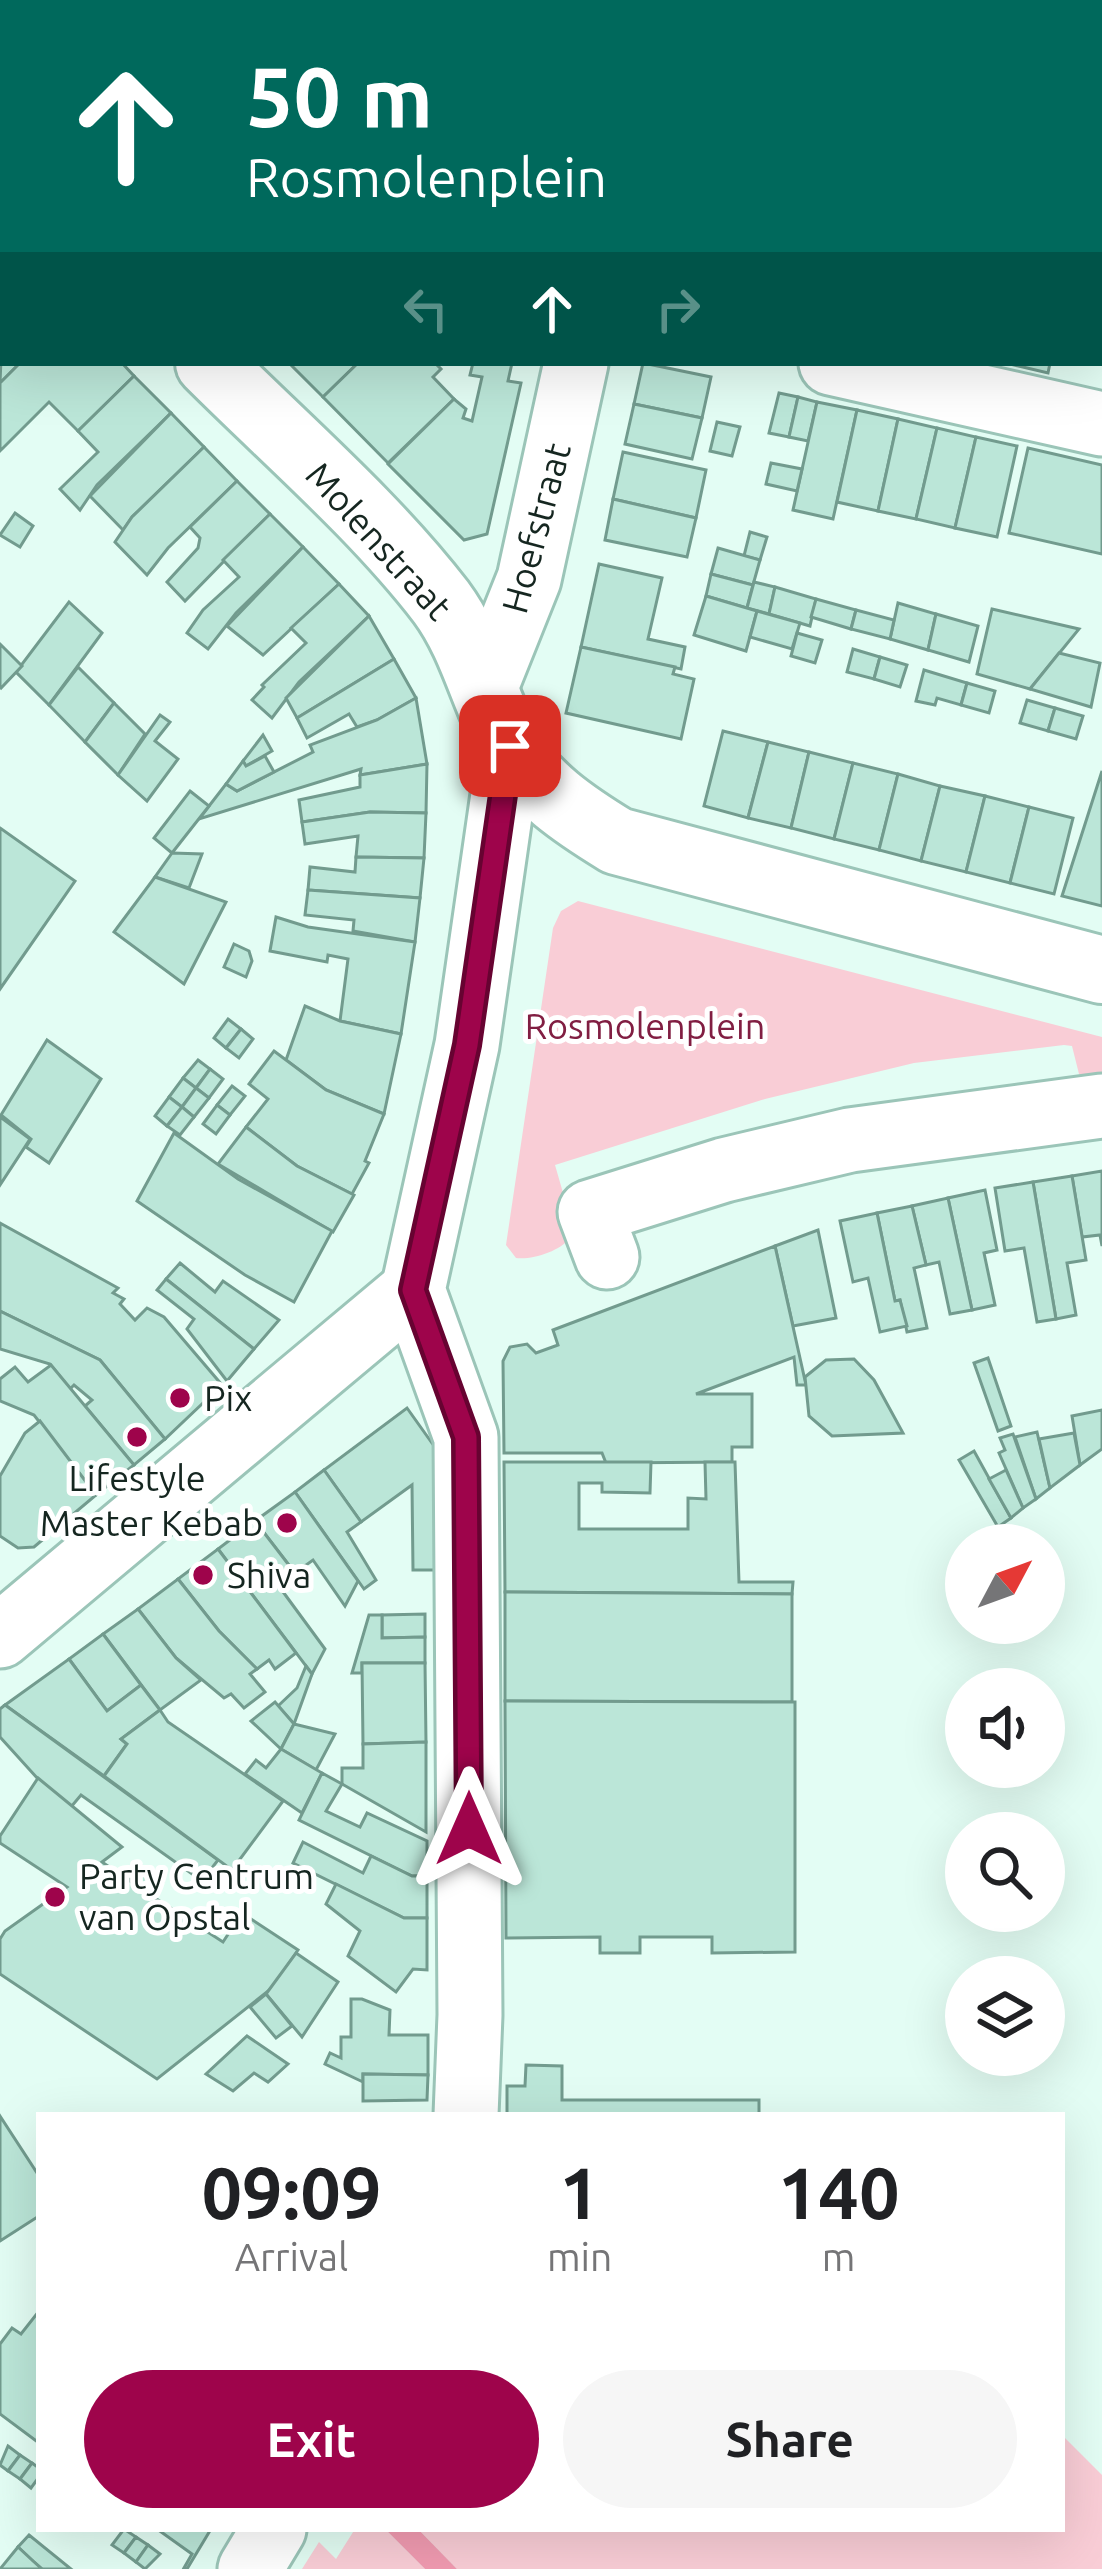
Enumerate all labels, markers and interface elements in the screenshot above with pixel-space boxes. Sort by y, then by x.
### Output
icon: ahead [48,48,204,204]
text: 50 m [246,49,433,143]
text: Rosmolenplein [246,147,607,207]
icon: left [393,276,459,342]
icon: ahead [519,276,585,342]
icon: right [645,276,711,342]
street label: Hoefstraat [493,438,578,617]
street label: Molenstraat [298,454,460,627]
pin [459,695,561,797]
icon: arrive [477,713,543,779]
park label: Rosmolenplein [525,1005,765,1046]
place label: Pix [204,1377,252,1418]
marker: Pix [167,1385,193,1411]
marker: Lifestyle [124,1424,150,1450]
place label: Lifestyle [68,1457,206,1498]
place label: Master Kebab [40,1502,263,1543]
marker: Master Kebab [274,1510,300,1536]
north arrow [945,1524,1065,1644]
map controls [945,1524,1065,2076]
place label: Shiva [227,1554,311,1595]
marker: Shiva [190,1562,216,1588]
button: sound [945,1668,1065,1788]
position arrow [406,1766,532,1892]
button: search [945,1812,1065,1932]
place label: Party Centrum van Opstal [79,1855,314,1937]
marker: Party Centrum van Opstal [42,1884,68,1910]
button: layers [945,1956,1065,2076]
text: 09:09 [201,2152,382,2233]
text: 1 [559,2152,600,2233]
text: 140 [778,2152,900,2233]
text: Arrival [235,2235,348,2278]
text: min [547,2235,612,2278]
text: m [822,2235,855,2278]
button: Exit [84,2370,539,2508]
button: Share [563,2370,1017,2508]

